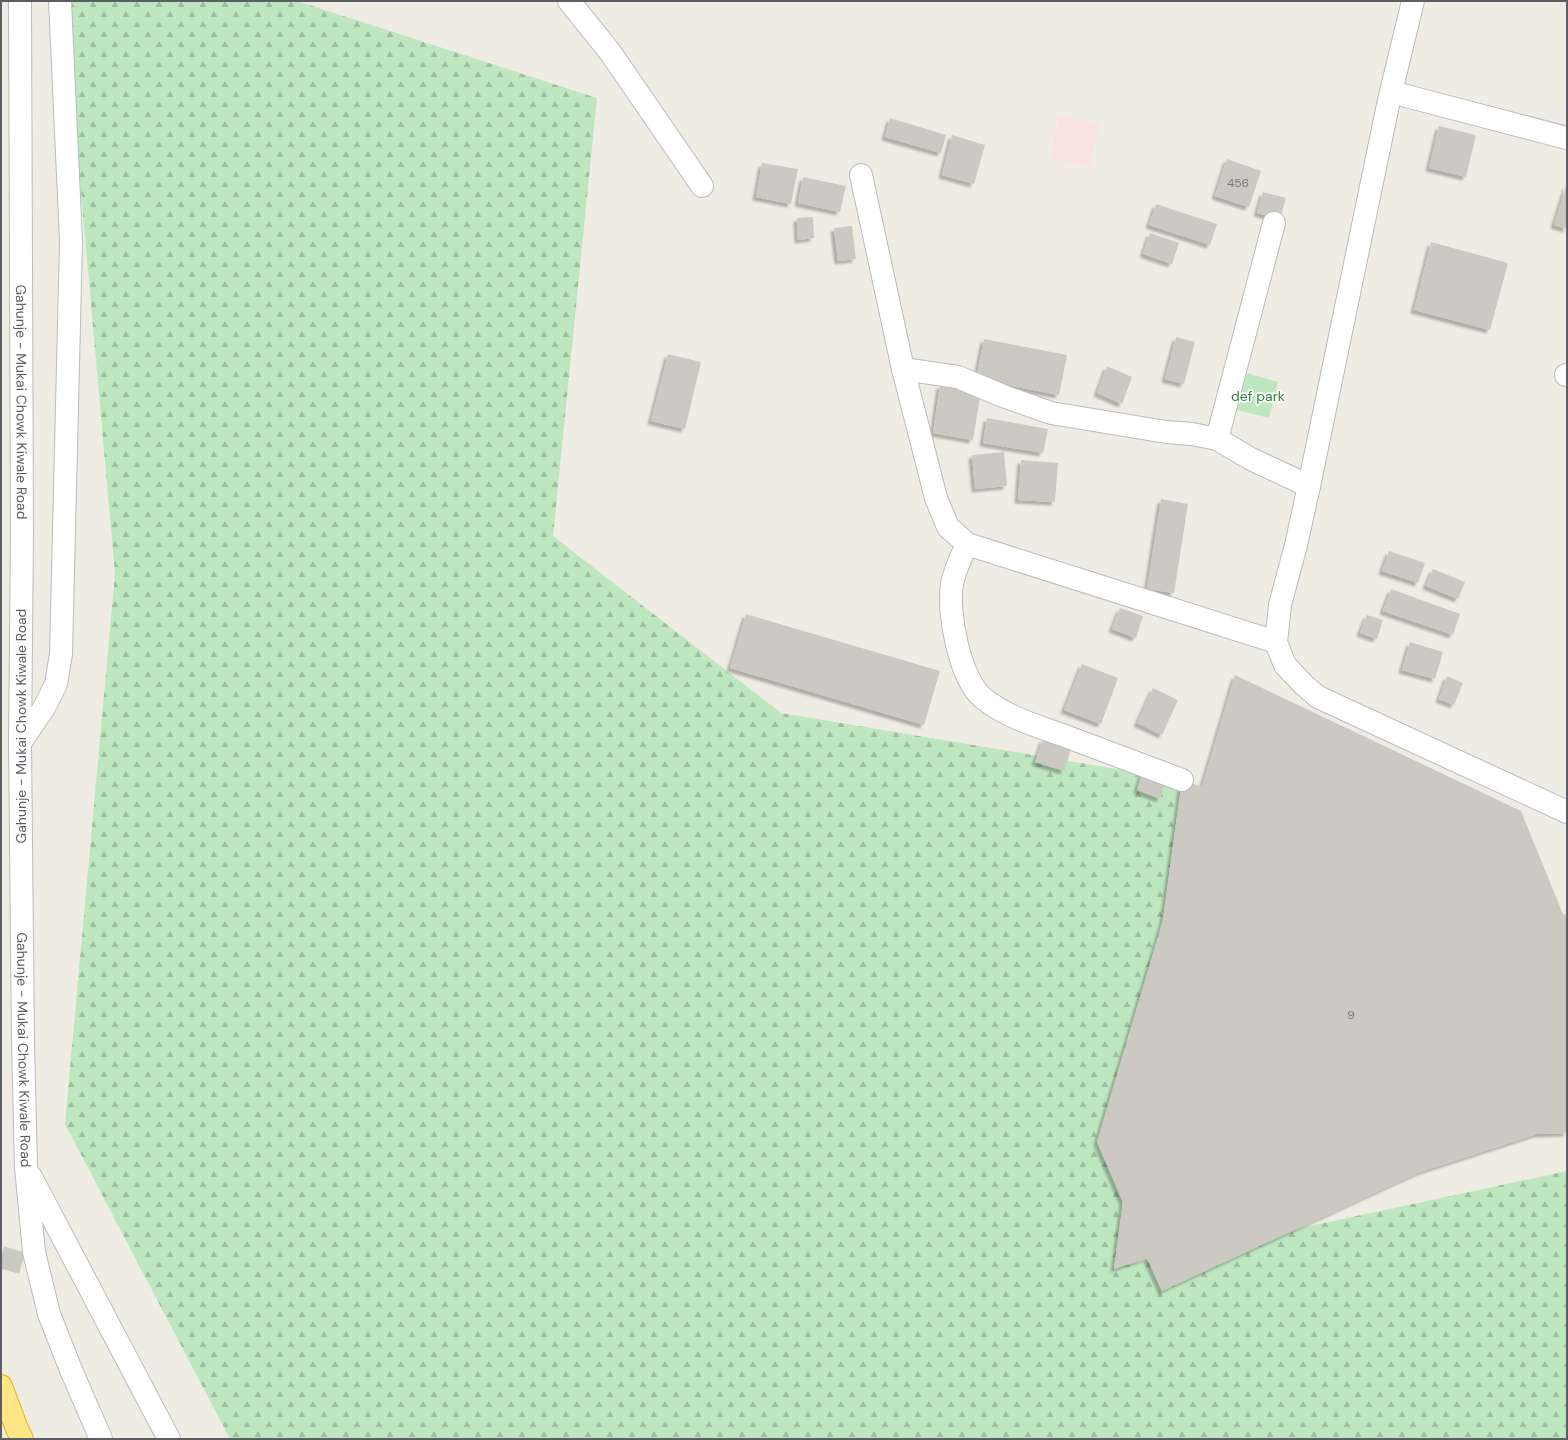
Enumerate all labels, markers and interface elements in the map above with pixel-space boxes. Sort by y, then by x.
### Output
house number: 456 [1227,175,1249,191]
street label: Gahunje - Mukai Chowk Kiwale Road [12,284,31,520]
park label: def park [1231,387,1285,405]
street label: Gahunje - Mukai Chowk Kiwale Road [12,609,30,843]
street label: Gahunje - Mukai Chowk Kiwale Road [13,932,35,1168]
house number: 9 [1347,1007,1355,1023]

